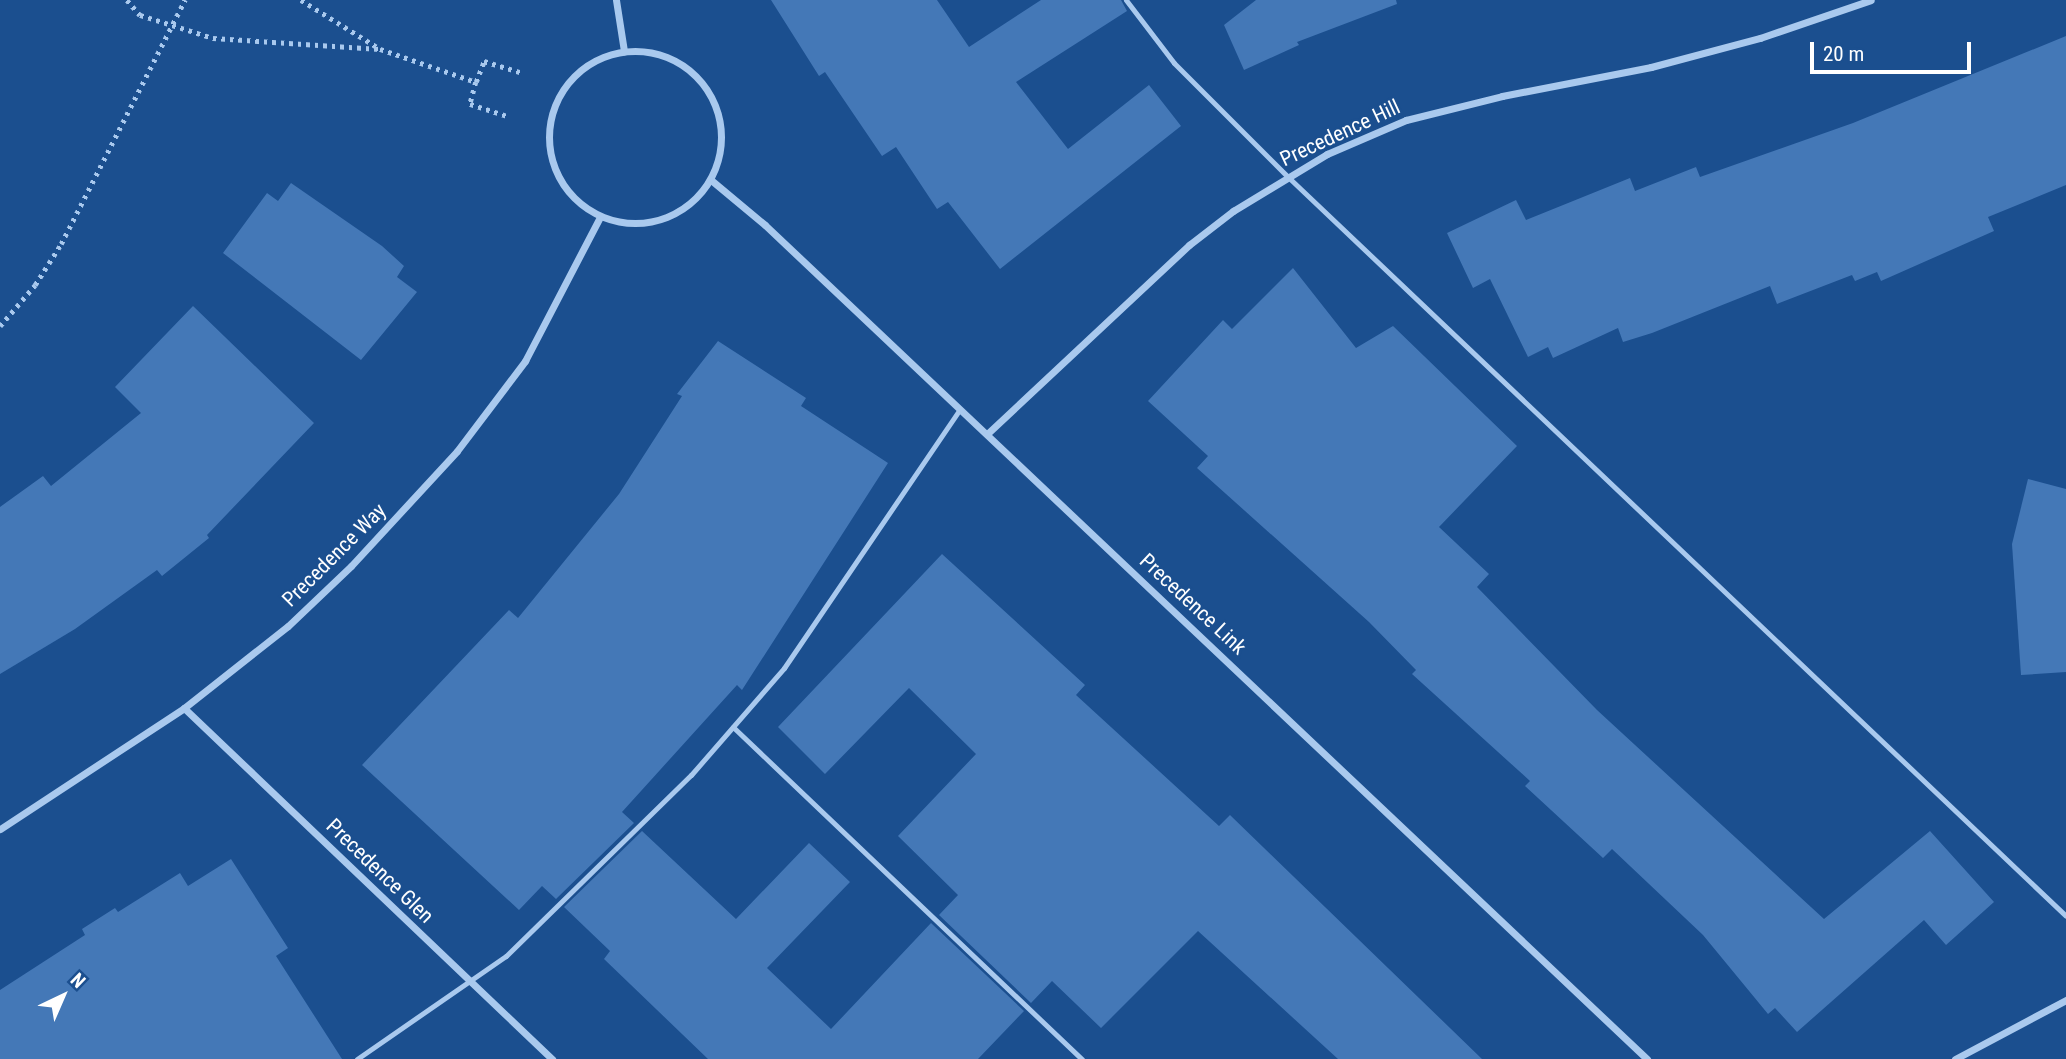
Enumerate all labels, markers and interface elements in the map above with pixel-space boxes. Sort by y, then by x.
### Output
scale bar [1814,28,1975,72]
text: 20 m [1823,42,1864,66]
street label: Precedence Hill [1276,94,1404,172]
street label: Precedence Way [277,498,391,612]
street label: Precedence Link [1135,548,1251,660]
street label: Precedence Glen [321,814,439,928]
north arrow [28,961,98,1031]
text: N [66,968,90,993]

